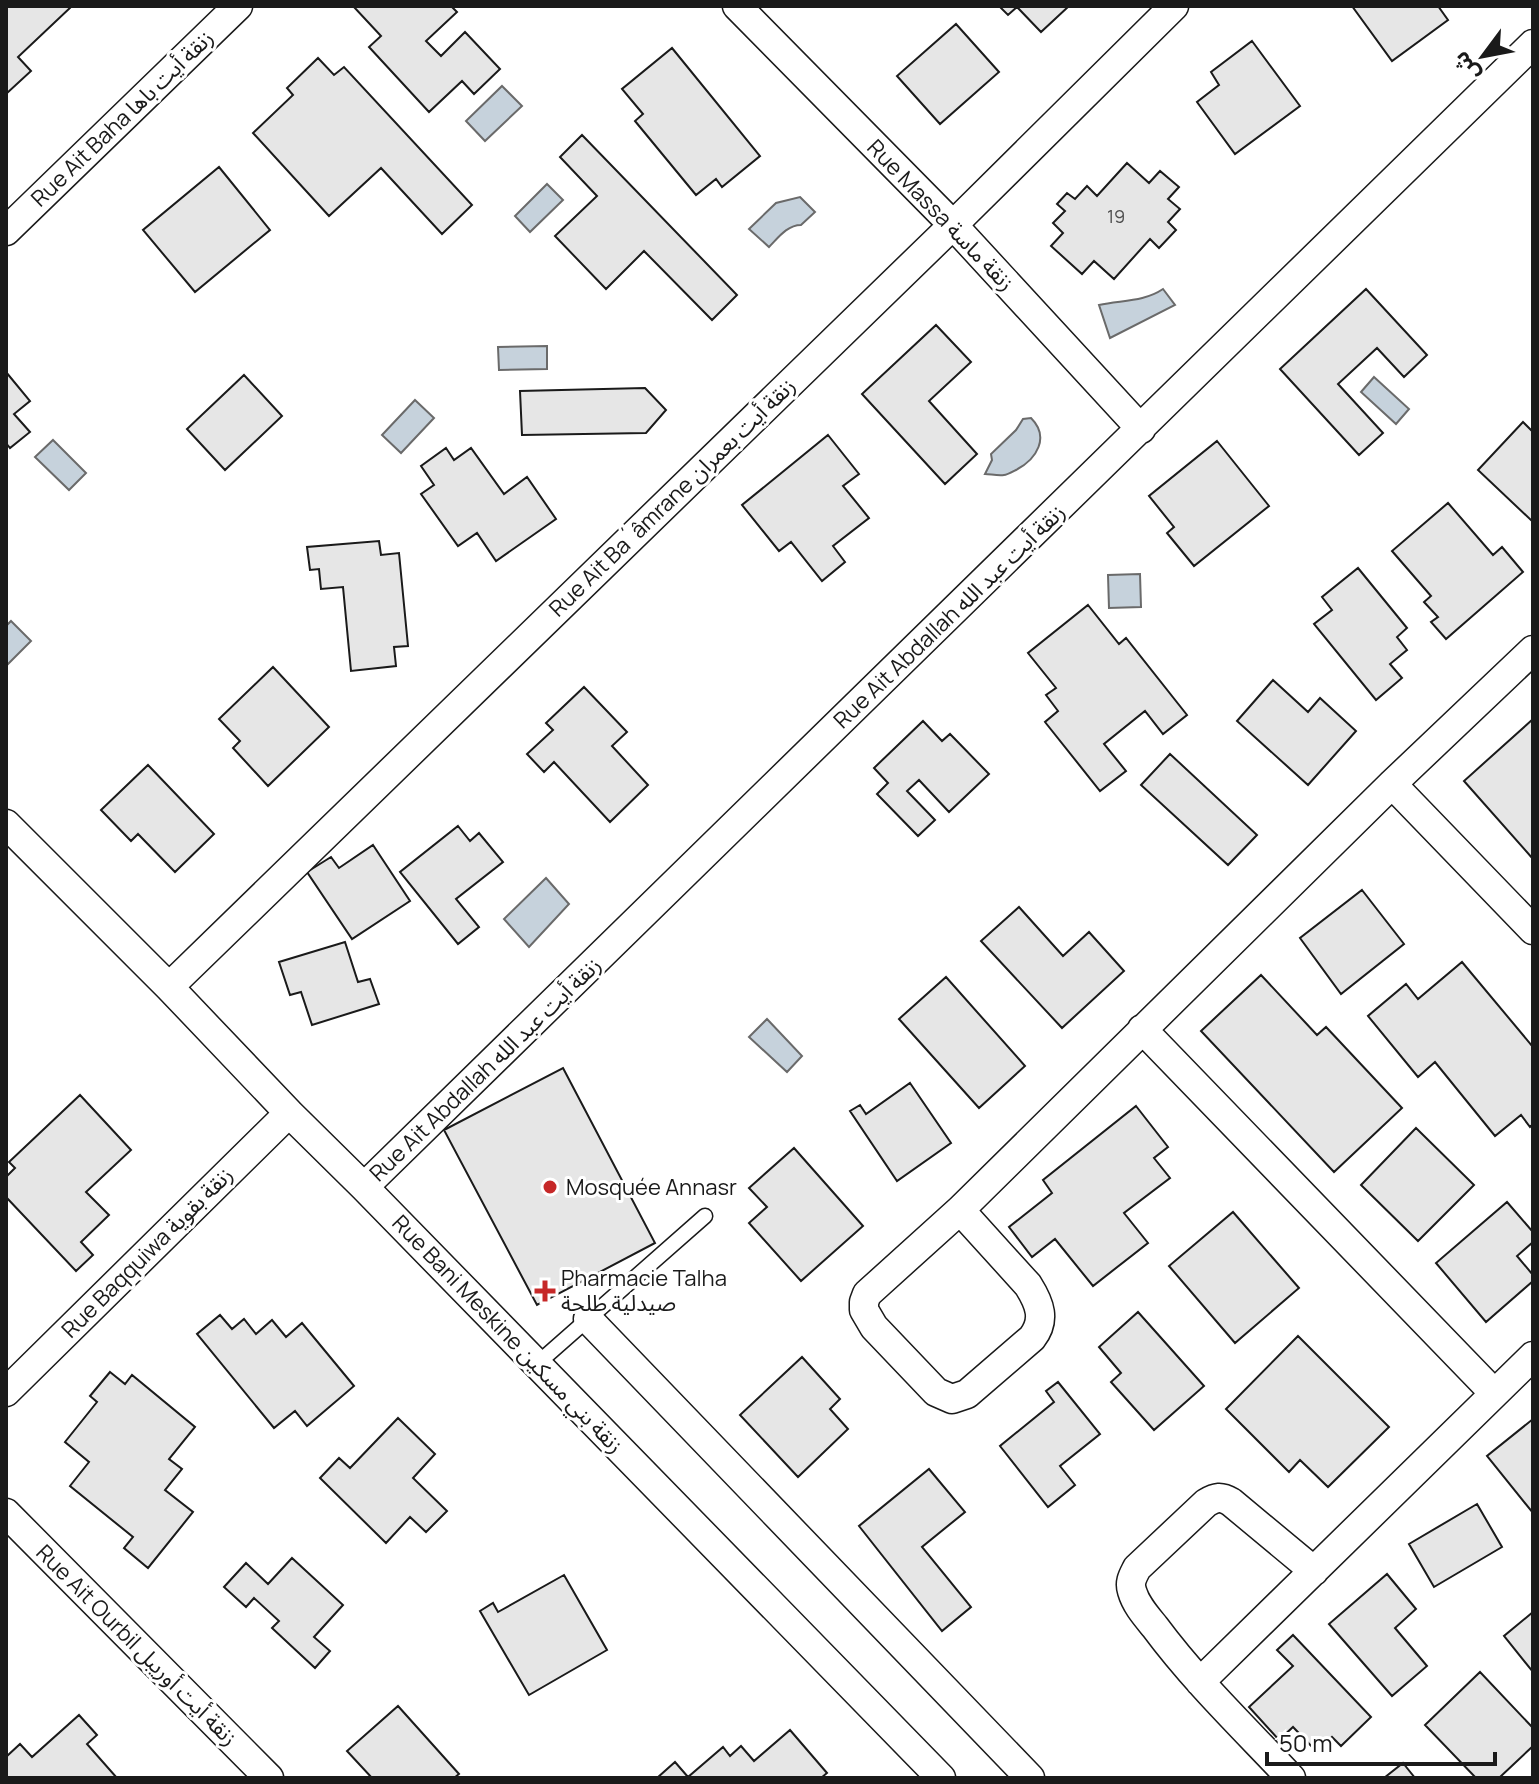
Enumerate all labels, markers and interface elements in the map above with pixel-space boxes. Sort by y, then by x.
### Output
north arrow [1443,16,1523,96]
street label: Rue Ait Baha زنقة أيت باها [24,23,220,213]
text: ش [1445,46,1487,87]
street label: Rue Massa زنقة ماسة [861,133,1021,297]
house number: 19 [1107,204,1125,228]
street label: Rue Ait Ba´âmrane زنقة أيت بعمران [542,371,802,623]
street label: Rue Ait Abdallah زنقة أيت عبد الله [827,497,1071,735]
street label: Rue Ait Abdallah زنقة أيت عبد الله [363,950,607,1188]
street label: Rue Baqquiwa زنقة بقوية [55,1160,239,1344]
place label: Mosquée Annasr [566,1172,737,1202]
marker: Mosquée Annasr [541,1178,559,1196]
street label: Rue Bani Meskine زنقة بني مسكين [384,1208,630,1461]
place label: Pharmacie Talha صيدلية طلحة [561,1263,727,1318]
marker: Pharmacie Talha صيدلية طلحة [536,1282,554,1300]
street label: Rue Ait Ourbil زنقة أيت أوريبل [30,1538,244,1752]
scale bar [1267,1716,1495,1766]
text: 50 m [1279,1726,1333,1759]

